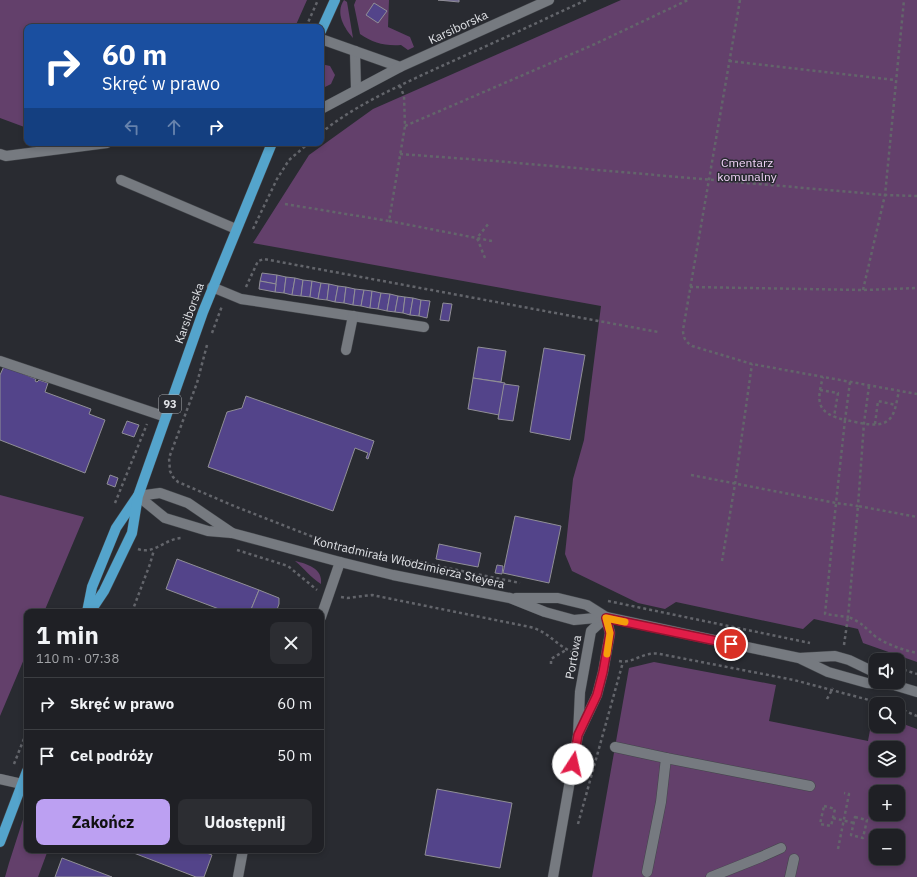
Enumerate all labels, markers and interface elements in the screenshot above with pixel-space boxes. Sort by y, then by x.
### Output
street label: Karsiborska [426,6,491,47]
text: 60 m [102,36,167,73]
icon: right [36,40,88,92]
text: Skręć w prawo [102,72,220,95]
icon: left [121,116,143,138]
icon: ahead [163,116,185,138]
icon: right [205,116,227,138]
park label: Cmentarz komunalny [717,155,777,184]
street label: Karsiborska [171,280,207,345]
road number: 93 [159,395,181,413]
street label: Kontradmirała Włodzimierza Steyera [312,533,507,591]
text: 1 min [36,619,99,651]
button: close [270,622,312,664]
pin [714,627,748,661]
street label: Portowa [562,633,584,680]
icon: arrive [720,633,742,655]
text: 110 m · 07:38 [36,650,119,667]
map controls [869,653,905,865]
button: sound [869,653,905,689]
icon: right [36,693,58,715]
text: Skręć w prawo [70,694,174,713]
text: 60 m [277,694,312,713]
button: search [869,697,905,733]
button: layers [869,741,905,777]
position arrow [552,743,594,785]
icon: arrive [36,745,58,767]
text: Cel podróży [70,746,153,765]
text: 50 m [277,746,312,765]
button: + [869,785,905,821]
button: Zakończ [36,799,170,845]
button: Udostępnij [178,799,312,845]
button: − [869,829,905,865]

